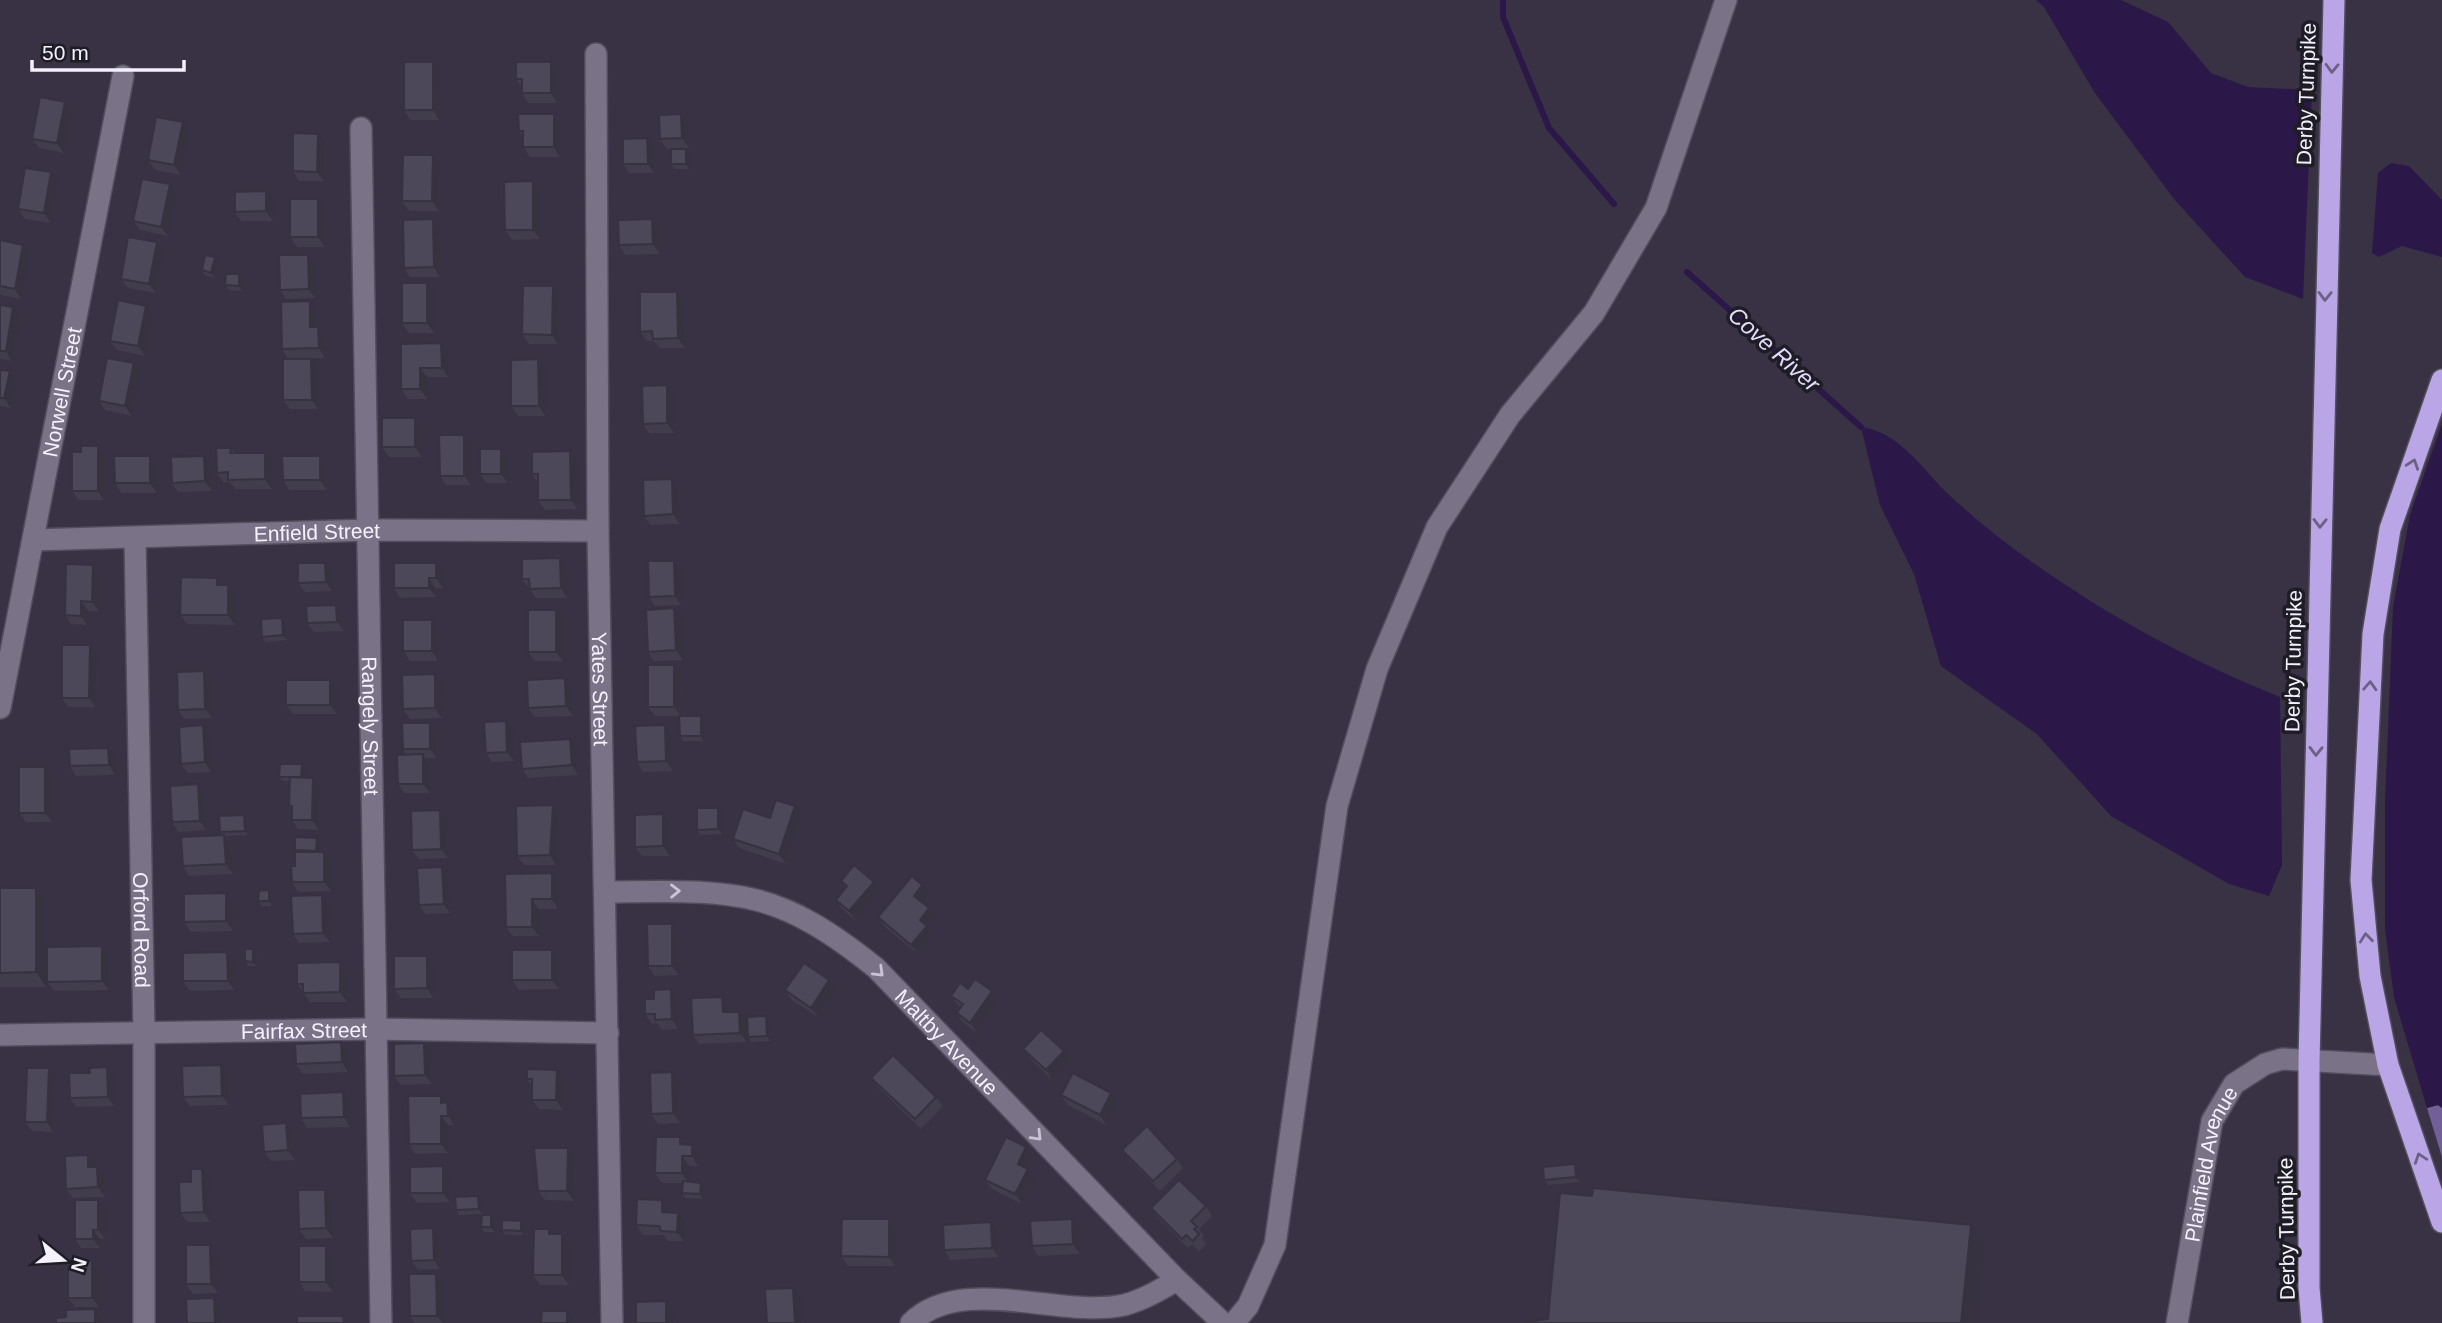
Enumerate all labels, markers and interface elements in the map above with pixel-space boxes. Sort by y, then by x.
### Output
street label: Derby Turnpike [2292,22,2320,166]
scale bar [32,28,184,72]
text: 50 m [42,41,89,64]
one-way arrow [2324,63,2339,74]
one-way arrow [2318,290,2333,301]
water label: Cove River [1723,301,1826,398]
street label: Norwell Street [38,325,85,459]
one-way arrow [2405,459,2419,471]
street label: Enfield Street [253,518,380,545]
one-way arrow [2313,518,2328,529]
street label: Derby Turnpike [2280,590,2306,732]
street label: Yates Street [588,632,613,746]
street label: Rangely Street [358,656,384,796]
one-way arrow [2363,680,2378,691]
one-way arrow [2308,745,2323,756]
street label: Orford Road [130,872,155,988]
one-way arrow [669,884,680,899]
one-way arrow [2359,932,2374,943]
one-way arrow [871,964,884,977]
street label: Maltby Avenue [891,984,1003,1099]
street label: Fairfax Street [241,1018,367,1043]
street label: Plainfield Avenue [2180,1082,2242,1244]
one-way arrow [1029,1128,1042,1141]
one-way arrow [2414,1152,2428,1165]
street label: Derby Turnpike [2273,1158,2299,1300]
north arrow [28,1225,98,1295]
text: N [67,1255,91,1275]

